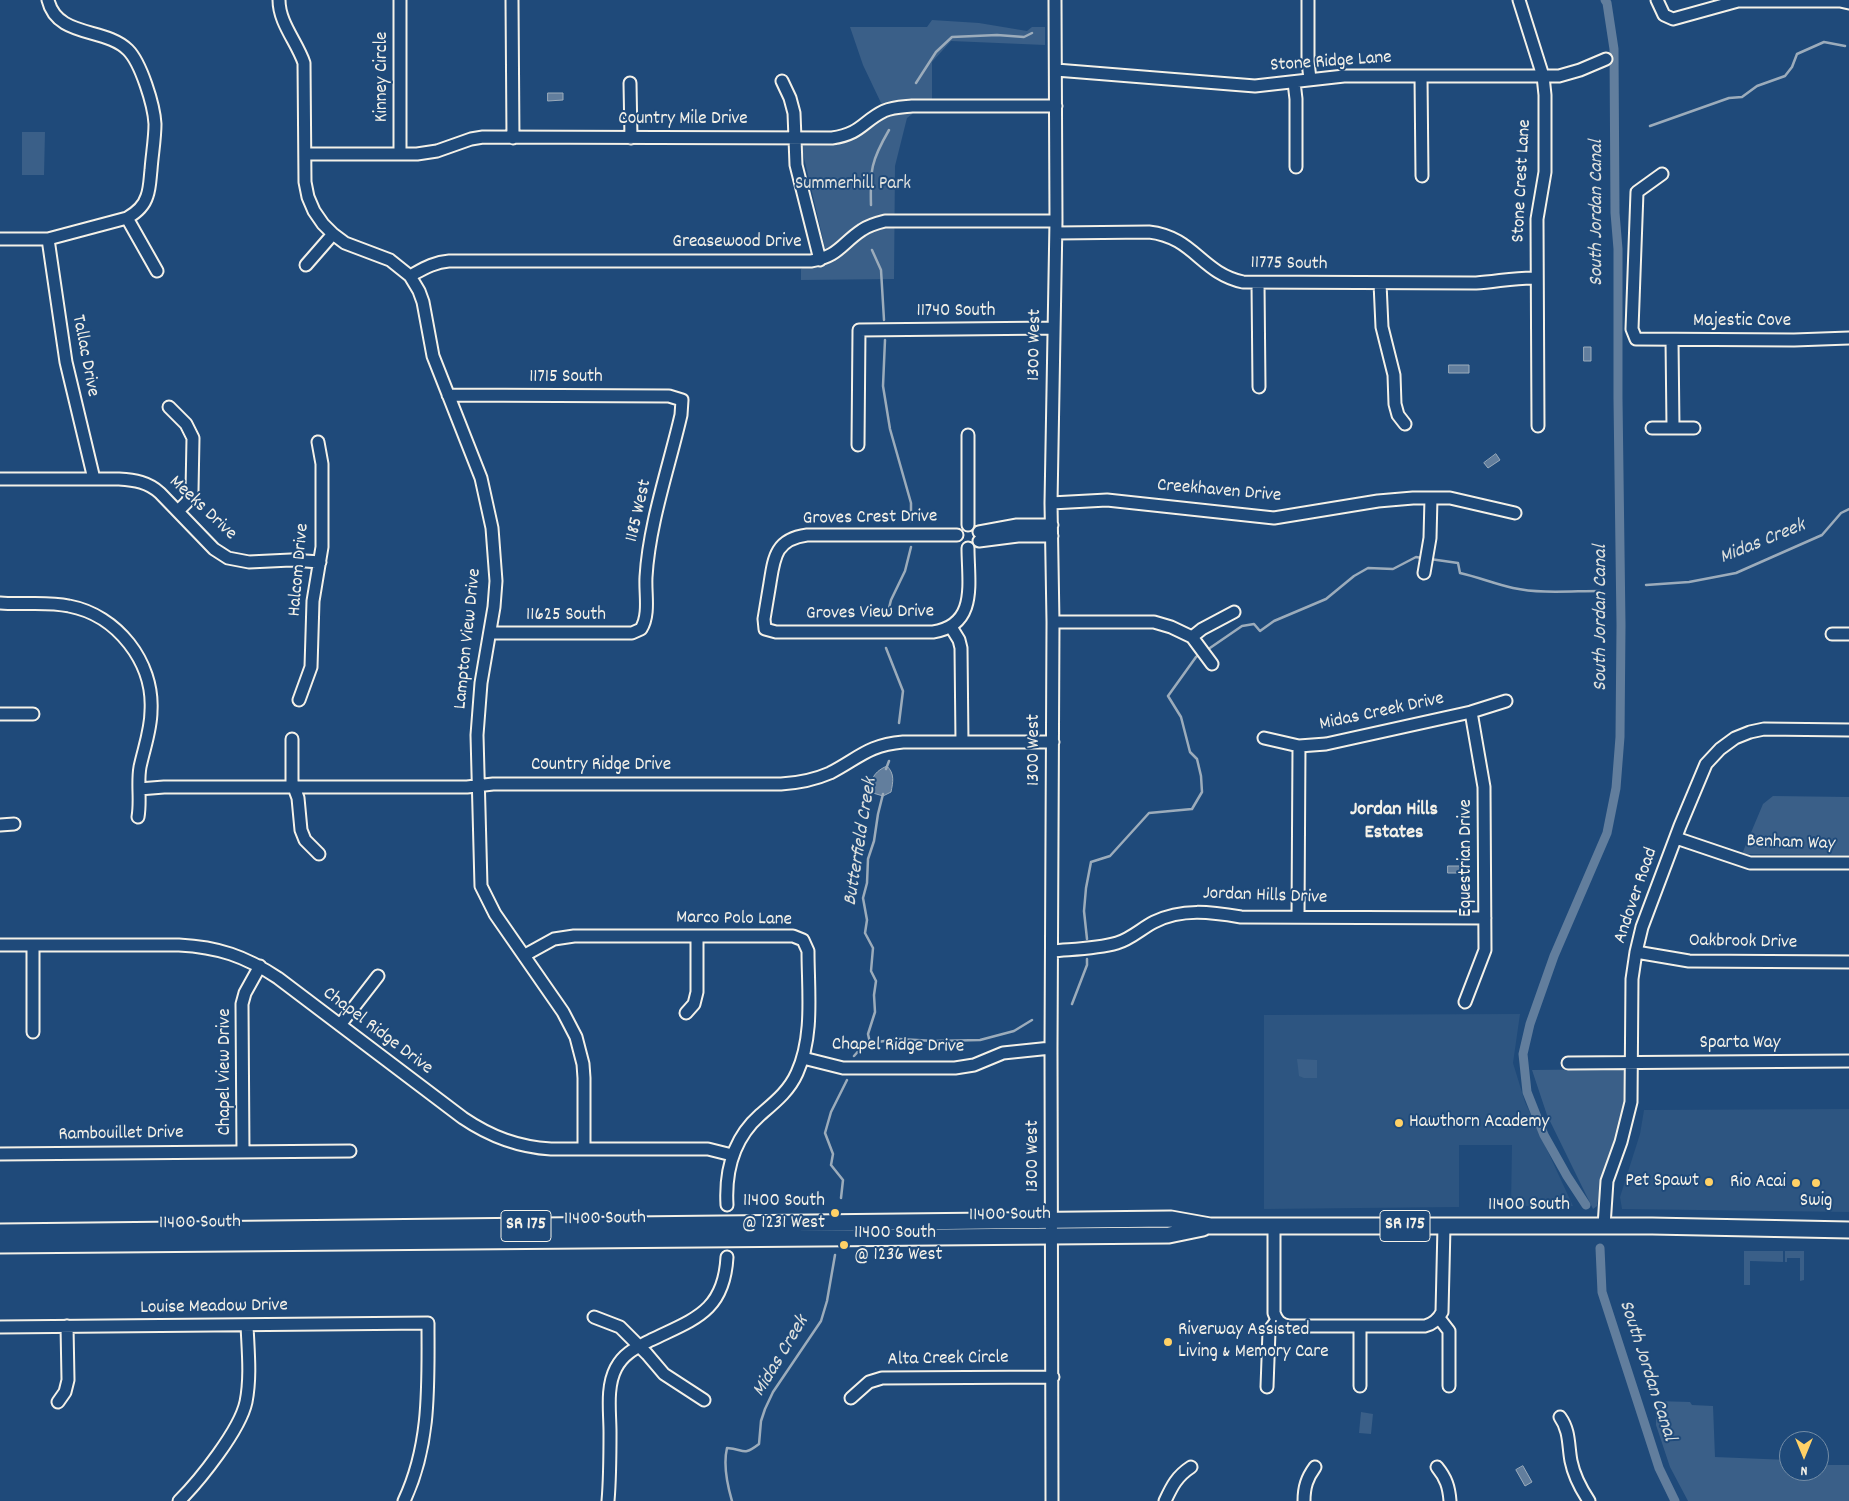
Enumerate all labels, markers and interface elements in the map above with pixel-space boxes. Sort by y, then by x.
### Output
street label: Kinney Circle [372,32,394,122]
street label: Stone Ridge Lane [1269,47,1393,79]
street label: Country Mile Drive [618,109,748,131]
street label: Stone Crest Lane [1508,119,1538,243]
water label: South Jordan Canal [1586,140,1610,286]
park label: Summerhill Park [795,174,911,196]
street label: Greasewood Drive [672,232,802,254]
street label: 11775 South [1250,253,1328,277]
street label: 11740 South [917,301,995,323]
street label: 1300 West [1024,309,1048,381]
street label: Majestic Cove [1693,311,1791,333]
street label: Tallac Drive [65,313,103,399]
street label: 11715 South [529,367,603,389]
street label: Meeks Drive [163,472,241,546]
street label: Creekhaven Drive [1156,475,1282,509]
street label: 1185 West [622,478,658,544]
street label: Groves Crest Drive [803,506,937,532]
water label: Midas Creek [1717,515,1809,571]
street label: Halcom Drive [285,523,315,617]
water label: South Jordan Canal [1590,545,1614,691]
street label: Lampton View Drive [450,568,488,710]
street label: Groves View Drive [806,601,934,627]
street label: 11625 South [526,605,606,627]
street label: Midas Creek Drive [1318,689,1446,737]
street label: 1300 West [1024,714,1046,786]
street label: Country Ridge Drive [531,755,671,777]
water label: Butterfield Creek [840,776,884,908]
district label: Jordan Hills Estates [1350,799,1438,846]
street label: Equestrian Drive [1456,799,1478,917]
street label: Benham Way [1746,831,1836,857]
street label: Andover Road [1610,845,1664,947]
street label: Jordan Hills Drive [1202,883,1328,911]
street label: Marco Polo Lane [676,908,792,932]
street label: Oakbrook Drive [1689,931,1797,955]
street label: Chapel Ridge Drive [317,983,437,1081]
street label: Chapel View Drive [215,1008,237,1136]
street label: Sparta Way [1700,1033,1780,1055]
street label: Chapel Ridge Drive [832,1034,964,1060]
place label: Hawthorn Academy [1409,1112,1549,1134]
marker: Hawthorn Academy [1393,1117,1405,1129]
street label: 1300 West [1023,1120,1045,1192]
street label: Rambouillet Drive [58,1123,184,1147]
place label: Pet Spawt [1625,1171,1699,1193]
place label: Rio Acai [1730,1172,1786,1194]
marker: Pet Spawt [1703,1176,1715,1188]
marker: Rio Acai [1790,1177,1802,1189]
marker: Swig [1810,1177,1822,1189]
place label: 11400 South @ 1231 West [742,1191,825,1235]
place label: Swig [1800,1191,1832,1213]
street label: 11400 South [1488,1195,1570,1217]
street label: 11400 South [969,1204,1051,1228]
marker: 11400 South @ 1231 West [829,1207,841,1219]
street label: 11400 South [564,1208,646,1232]
road number: SR 175 [501,1210,551,1242]
road number: SR 175 [1380,1210,1430,1242]
street label: 11400 South [159,1212,241,1236]
place label: 11400 South @ 1236 West [854,1223,942,1267]
marker: 11400 South @ 1236 West [838,1239,850,1251]
street label: Louise Meadow Drive [140,1295,288,1321]
water label: South Jordan Canal [1612,1298,1680,1444]
water label: Midas Creek [748,1312,816,1402]
place label: Riverway Assisted Living & Memory Care [1178,1320,1329,1364]
marker: Riverway Assisted Living & Memory Care [1162,1336,1174,1348]
street label: Alta Creek Circle [887,1348,1009,1372]
north arrow [1779,1431,1829,1481]
text: N [1801,1460,1807,1480]

